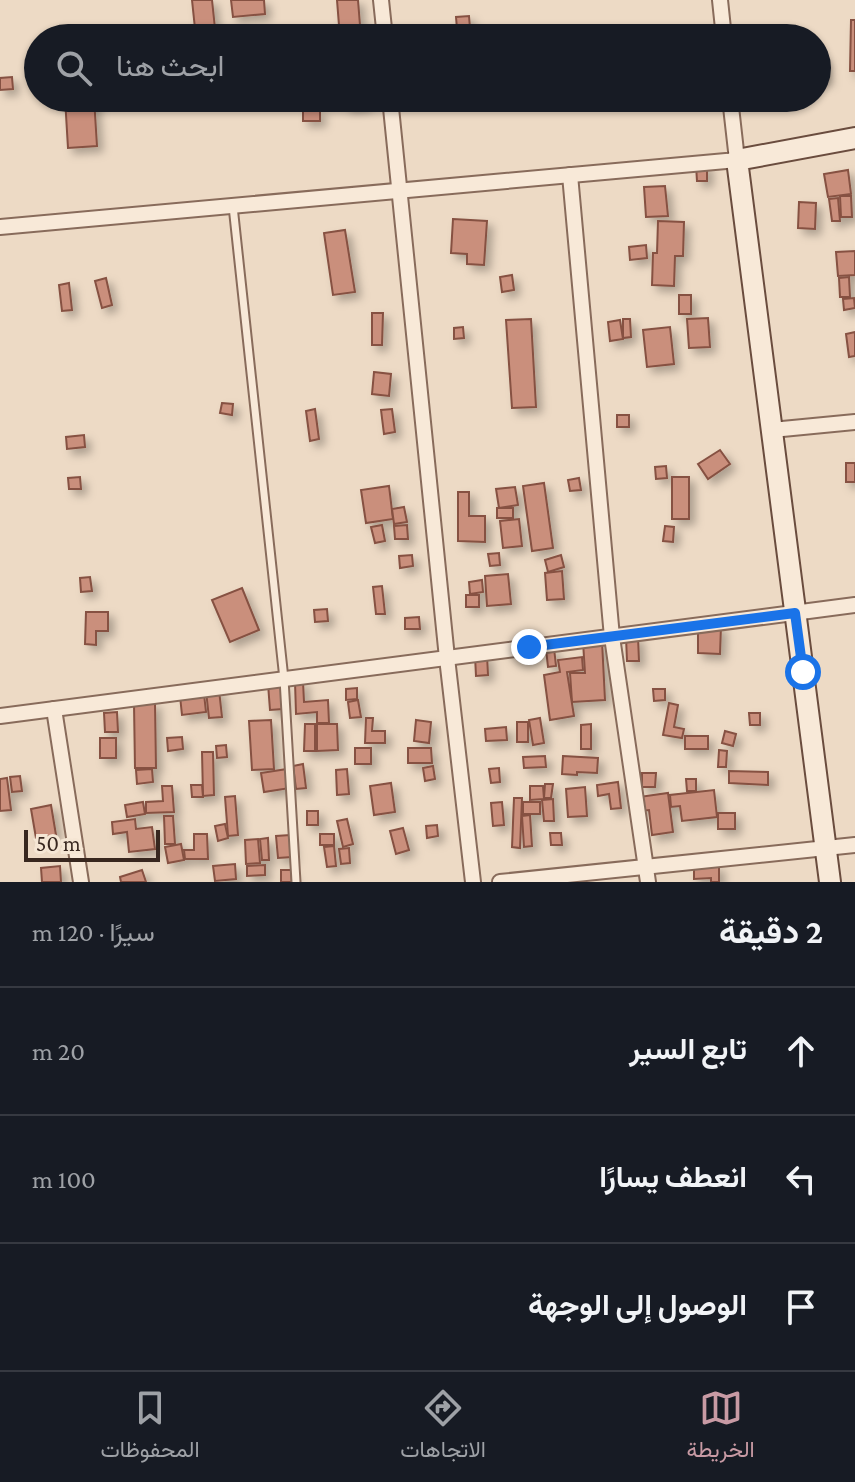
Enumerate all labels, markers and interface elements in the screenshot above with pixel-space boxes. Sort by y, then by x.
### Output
search box [24,24,831,112]
icon: search [52,46,96,90]
text: ابحث هنا [116,49,225,82]
route end [511,629,547,665]
route start [785,654,821,690]
scale bar [24,826,160,862]
text: 50 m [36,831,81,856]
text: 2 دقيقة [719,913,823,950]
text: سيرًا · 120 m [32,918,155,947]
icon: ahead [779,1029,823,1073]
text: تابع السير [629,1032,747,1065]
text: 20 m [32,1037,85,1066]
icon: left [779,1157,823,1201]
text: انعطف يسارًا [599,1160,747,1193]
text: 100 m [32,1165,96,1194]
icon: arrive [779,1285,823,1329]
text: الوصول إلى الوجهة [528,1288,747,1321]
tab: المحفوظات [100,1386,200,1469]
tab: الاتجاهات [400,1386,486,1469]
tab: الخريطة [687,1386,755,1469]

